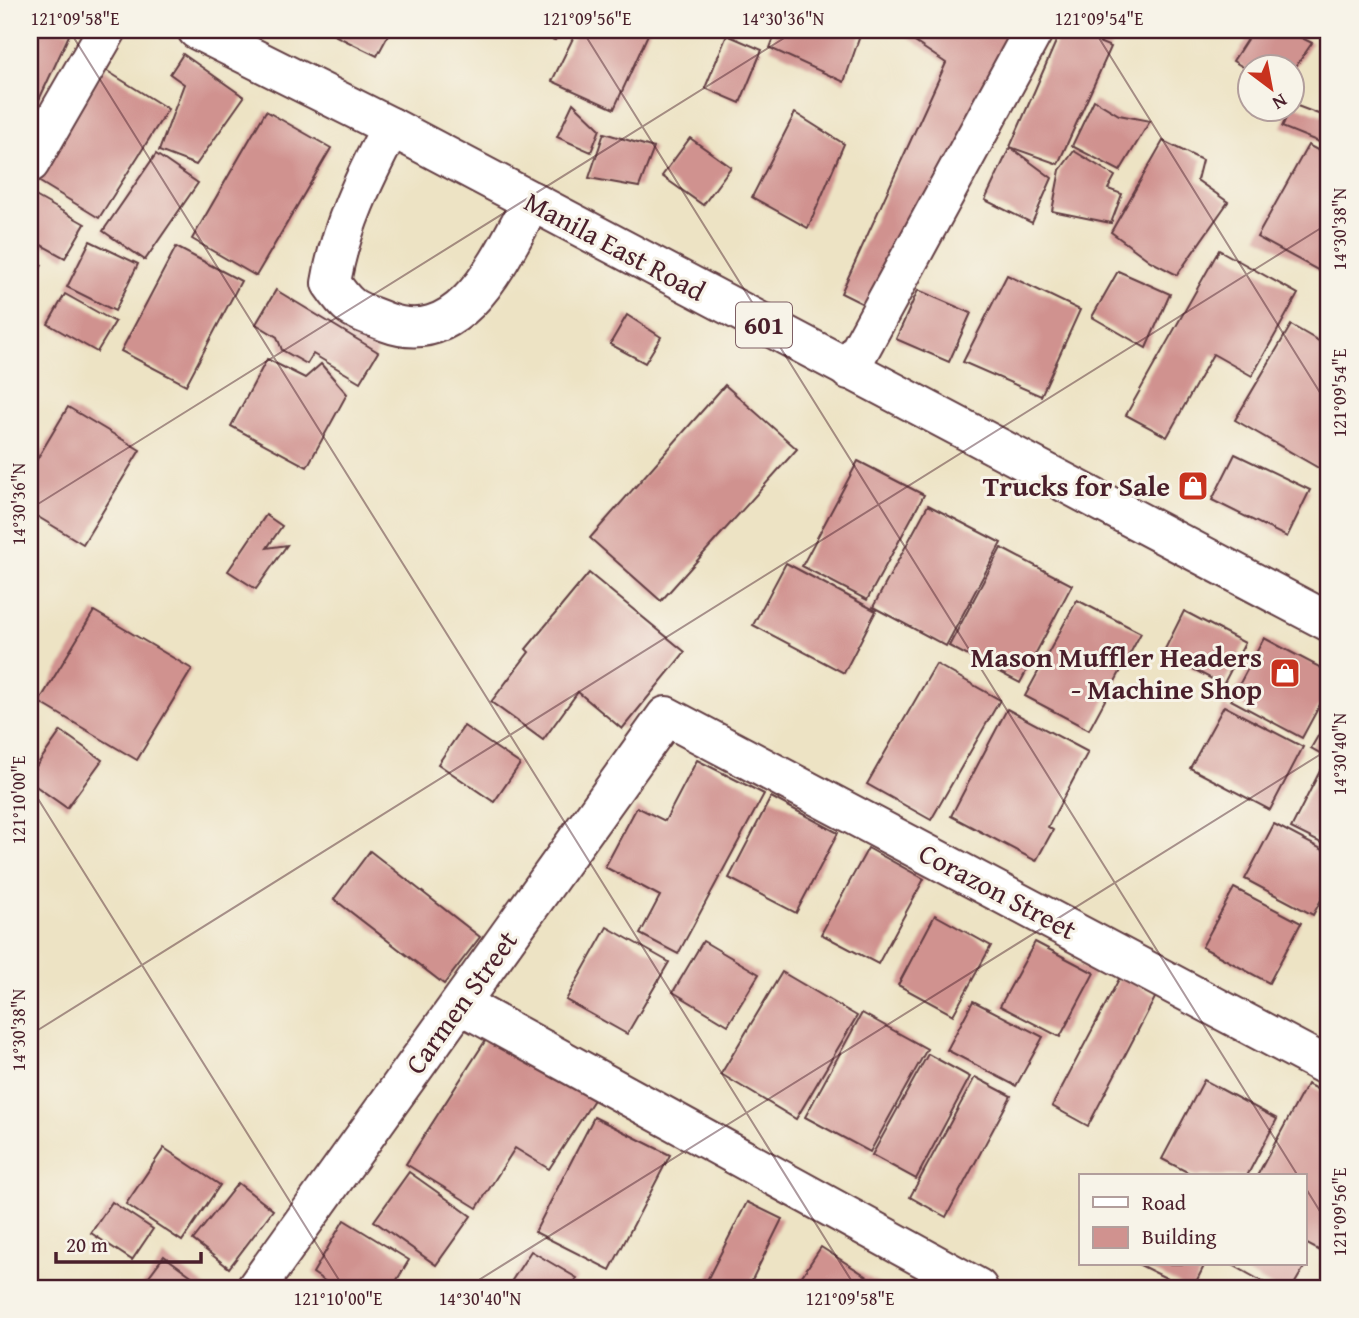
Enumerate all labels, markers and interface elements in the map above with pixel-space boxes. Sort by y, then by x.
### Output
text: 121°09'58"E [31,5,119,32]
text: 121°09'56"E [543,5,631,32]
text: 14°30'36"N [742,5,825,32]
text: 121°09'54"E [1055,5,1143,32]
north arrow [1236,52,1306,122]
text: N [1267,87,1293,118]
street label: Manila East Road [517,180,713,311]
text: 14°30'38"N [1326,187,1353,270]
road number: 601 [736,302,792,348]
text: 121°09'54"E [1326,349,1353,437]
text: 14°30'36"N [5,462,32,545]
place label: Trucks for Sale [983,465,1170,506]
shop icon: Trucks for Sale [1176,469,1210,503]
place label: Mason Muffler Headers - Machine Shop [971,636,1262,709]
shop icon: Mason Muffler Headers - Machine Shop [1268,656,1302,690]
text: 14°30'40"N [1326,712,1353,795]
text: 121°10'00"E [5,756,32,844]
street label: Corazon Street [912,832,1084,949]
street label: Carmen Street [394,921,527,1082]
text: 14°30'38"N [5,988,32,1071]
text: 121°09'56"E [1326,1168,1353,1256]
legend [1079,1174,1306,1266]
text: Road [1142,1187,1187,1218]
scale bar [56,1220,201,1264]
text: Building [1142,1221,1217,1252]
text: 20 m [66,1229,108,1260]
text: 121°10'00"E [294,1285,382,1312]
text: 14°30'40"N [439,1285,522,1312]
text: 121°09'58"E [806,1285,894,1312]

